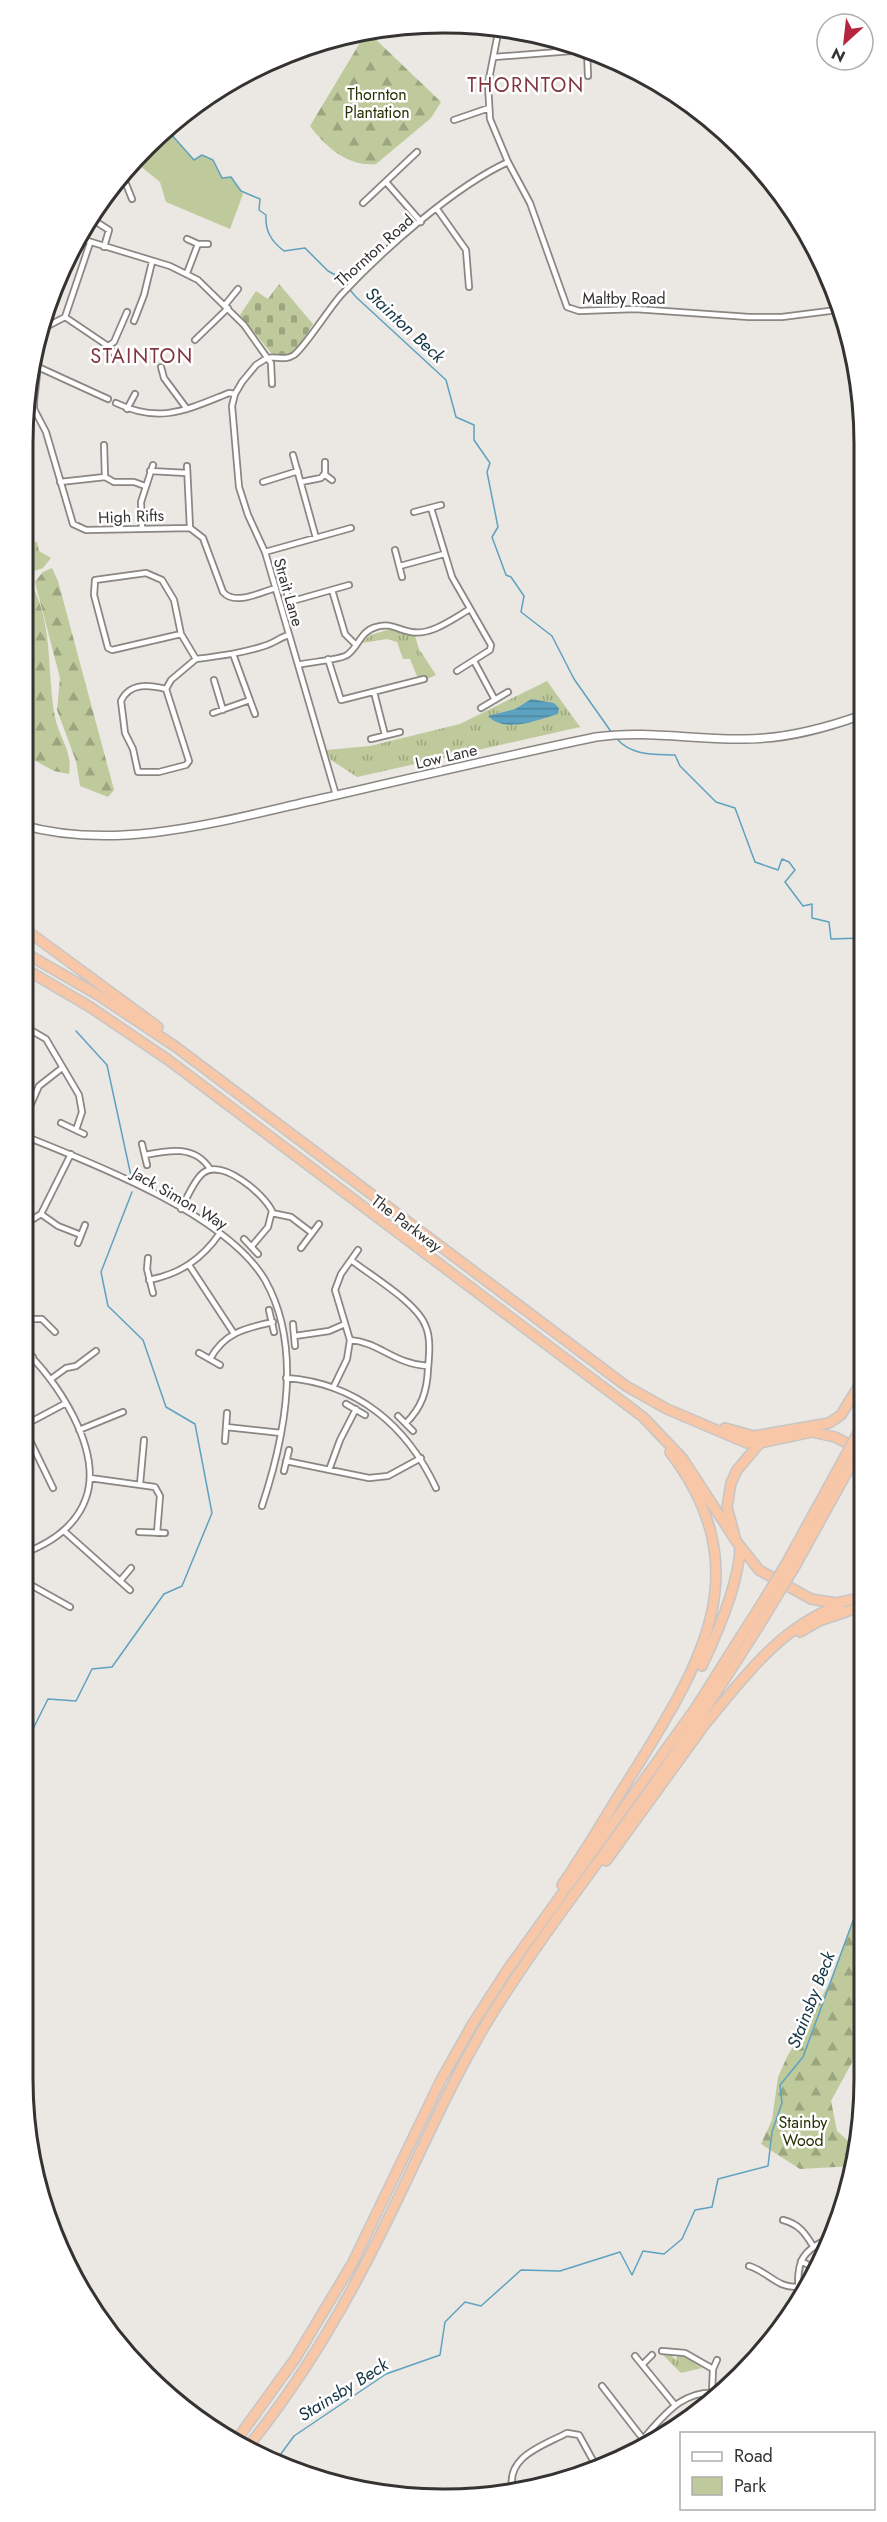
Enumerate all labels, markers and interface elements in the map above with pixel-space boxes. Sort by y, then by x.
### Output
north arrow [815,12,875,72]
text: N [828,42,849,68]
district label: THORNTON [467,71,585,100]
park label: Thornton Plantation [344,83,410,124]
street label: Thornton Road [330,209,419,292]
water label: Stainton Beck [359,281,452,370]
street label: Maltby Road [582,287,666,310]
district label: STAINTON [90,342,194,371]
street label: High Rifts [98,504,164,529]
street label: Strait Lane [268,555,309,629]
street label: Low Lane [413,738,479,775]
street label: Jack Simon Way [126,1161,233,1236]
street label: The Parkway [367,1189,448,1258]
water label: Stainsby Beck [781,1946,842,2052]
park label: Stainby Wood [779,2111,828,2152]
water label: Stainsby Beck [293,2351,394,2428]
legend [680,2432,875,2510]
text: Road [734,2443,773,2469]
text: Park [734,2473,766,2499]

